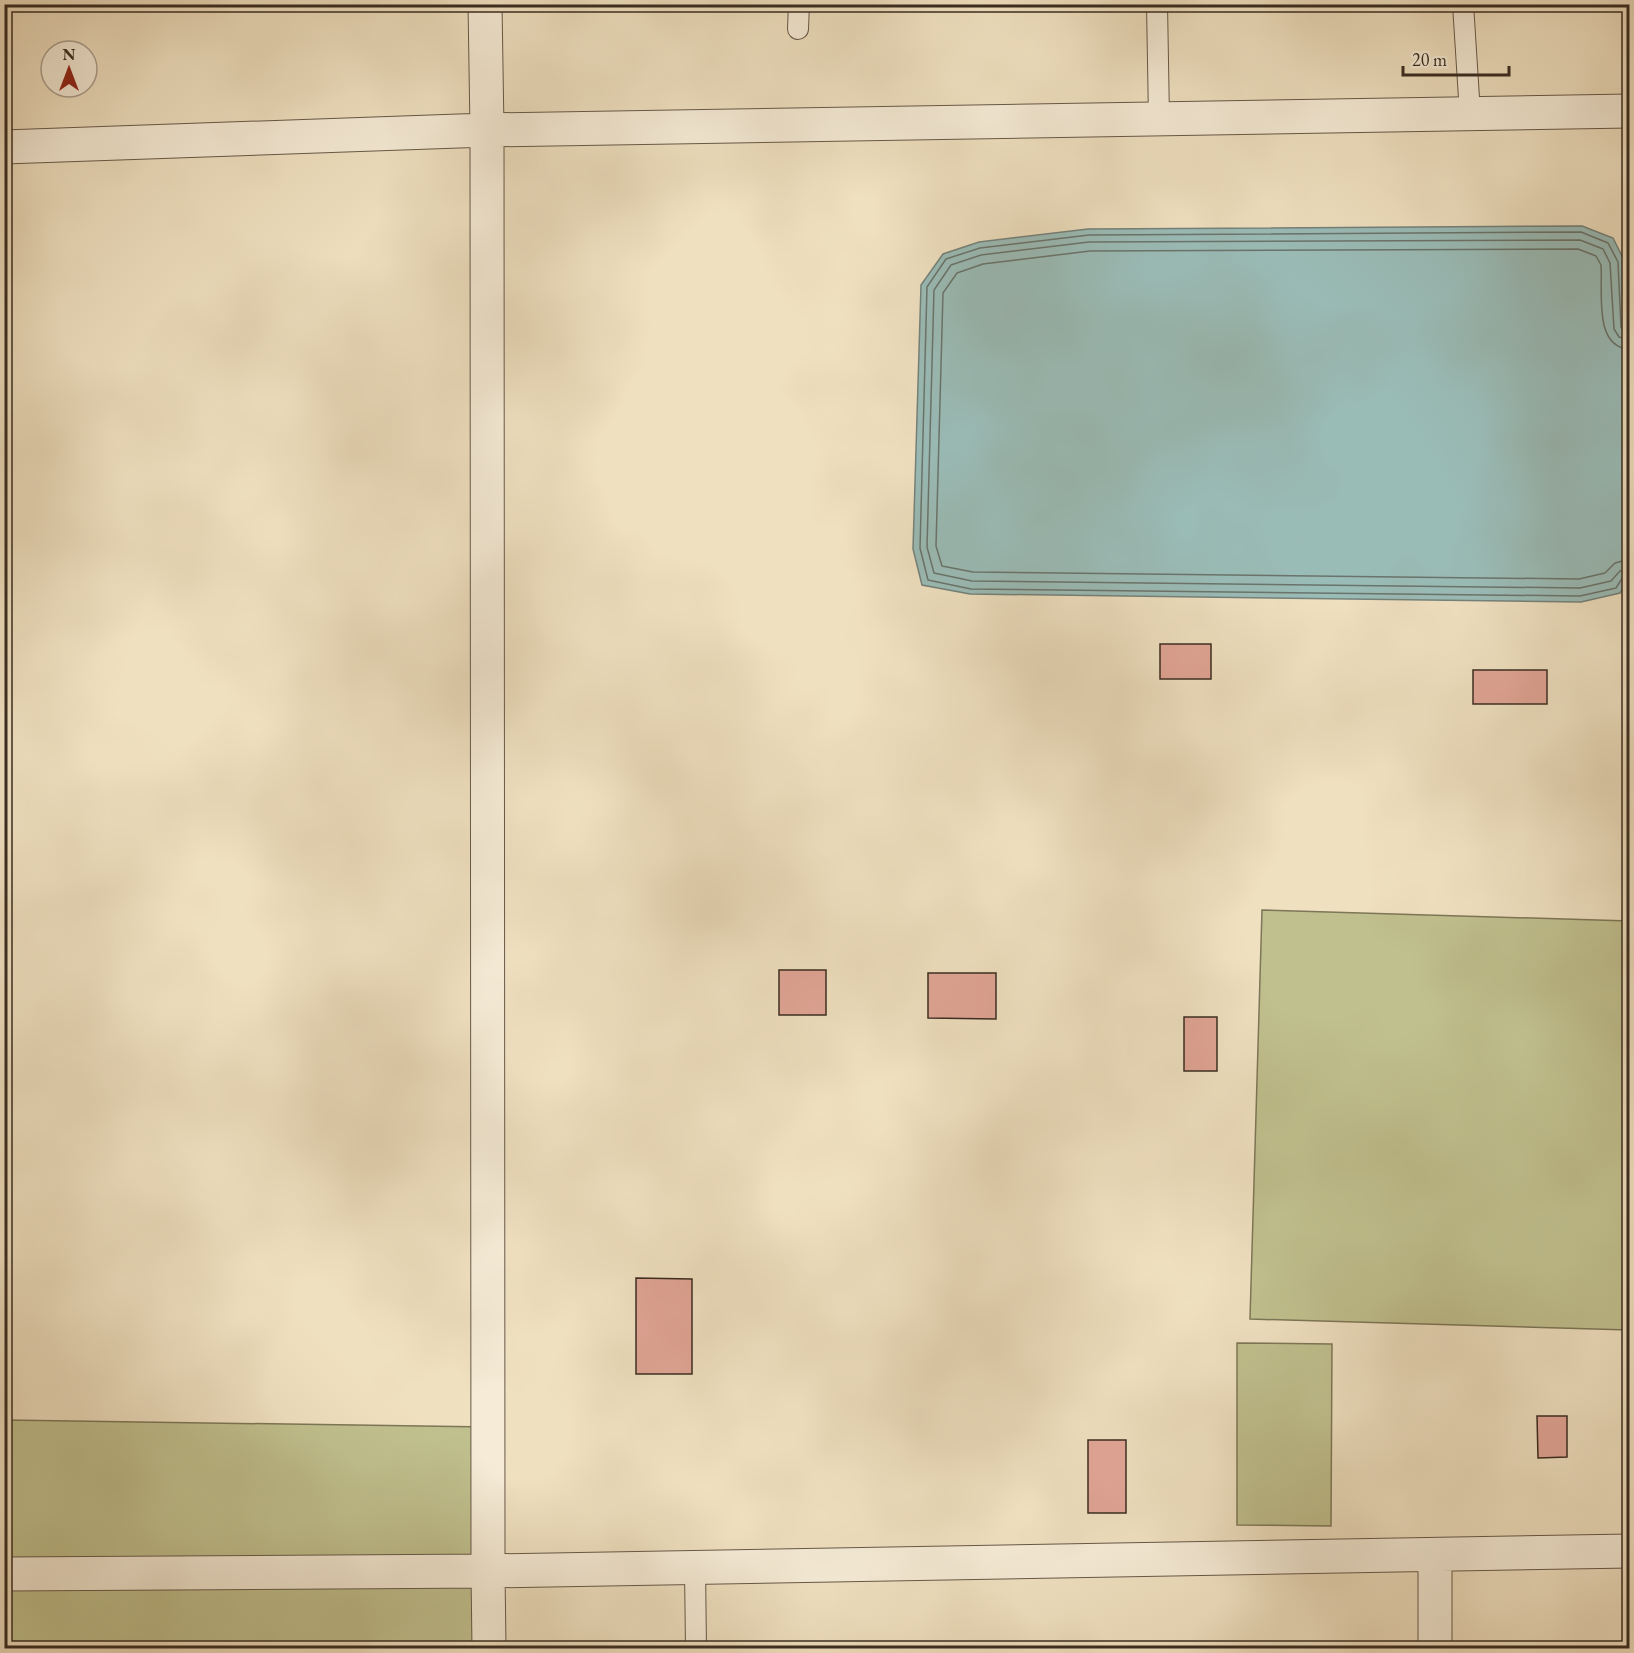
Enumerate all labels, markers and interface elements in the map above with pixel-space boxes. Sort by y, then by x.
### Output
north arrow [39,39,99,99]
scale bar [1403,39,1510,77]
text: N [63,44,76,65]
text: 20 m [1412,48,1447,71]

